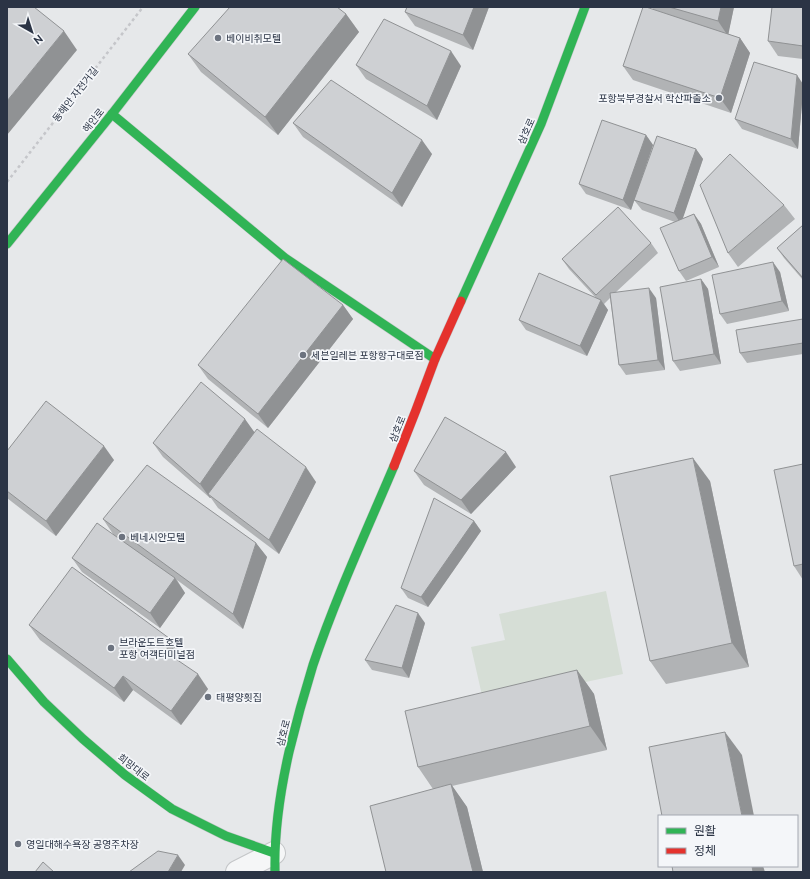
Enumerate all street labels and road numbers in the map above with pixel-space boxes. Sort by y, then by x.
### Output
street label: 동해안 자전거길 [51,65,100,124]
street label: 해안로 [80,106,106,135]
street label: 삼호로 [516,116,537,146]
street label: 삼호로 [387,414,408,444]
street label: 삼호로 [275,718,292,748]
street label: 희망대로 [116,752,152,783]

